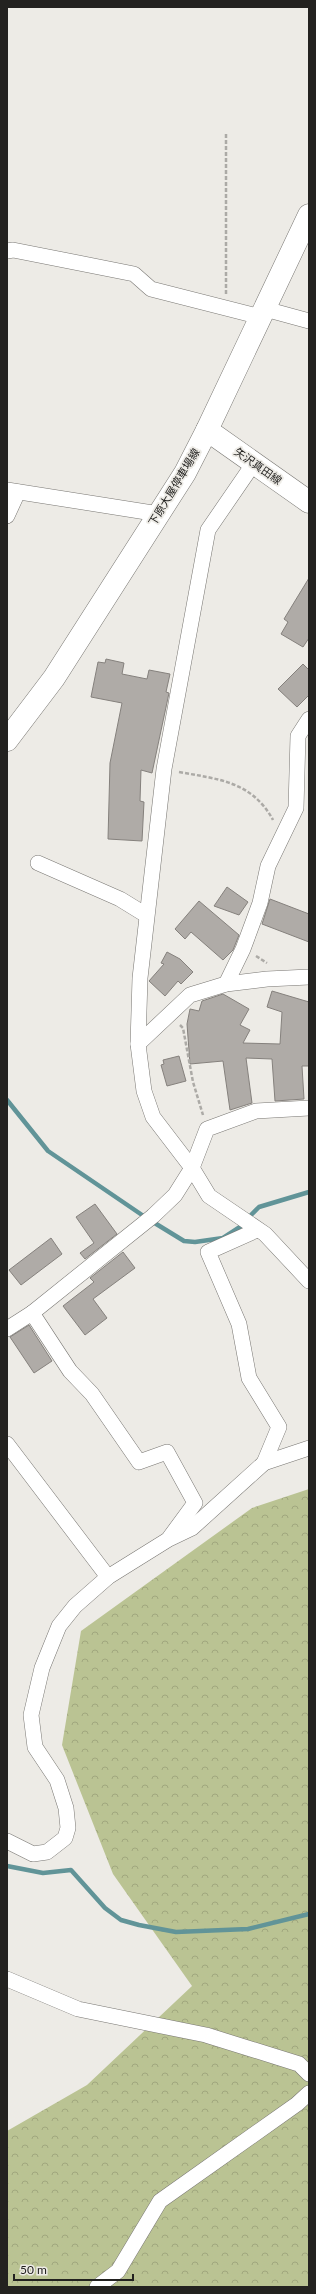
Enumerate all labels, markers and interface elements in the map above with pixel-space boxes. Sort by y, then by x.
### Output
street label: 矢沢真田線 [232,444,285,487]
street label: 下原大屋停車場線 [145,446,202,528]
scale bar [14,2256,133,2282]
text: 50 m [20,2262,47,2277]

